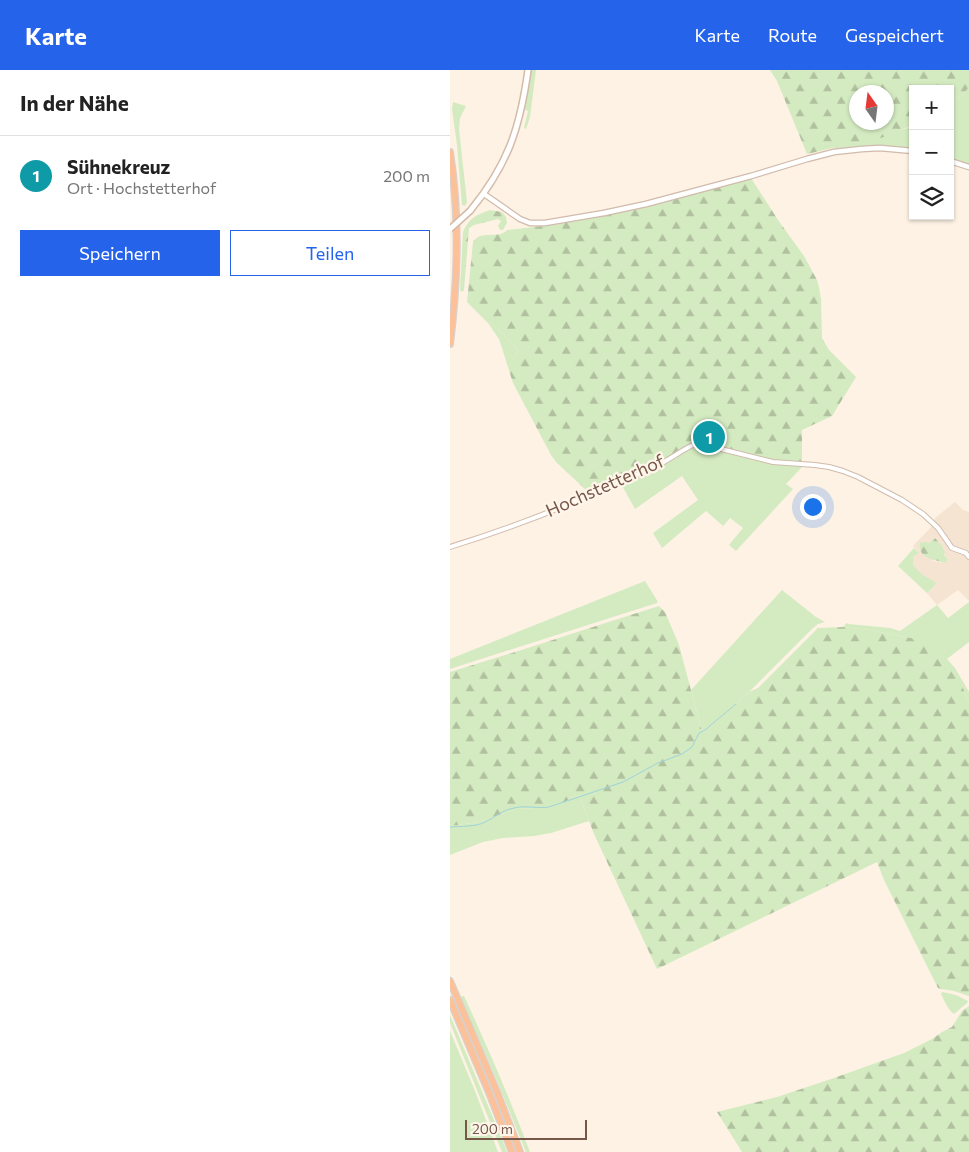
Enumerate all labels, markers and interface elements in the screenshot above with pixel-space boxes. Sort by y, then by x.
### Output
text: Karte [25,21,87,50]
text: Karte [695,24,740,46]
text: Route [768,24,817,46]
text: Gespeichert [845,24,944,46]
north arrow [849,85,894,130]
map controls [909,85,954,220]
button: + [909,85,954,130]
text: In der Nähe [20,90,129,115]
button: − [909,130,954,175]
text: Sühnekreuz [67,155,170,178]
text: 1 [32,166,40,185]
text: 200 m [383,166,430,185]
button: layers [909,175,954,220]
text: Ort · Hochstetterhof [67,178,216,197]
button: Speichern [20,230,220,276]
button: Teilen [230,230,430,276]
pin: 1 [693,418,725,456]
street label: Hochstetterhof [542,449,668,521]
your location [800,494,826,520]
scale bar [465,1117,588,1140]
text: 200 m [472,1120,513,1137]

